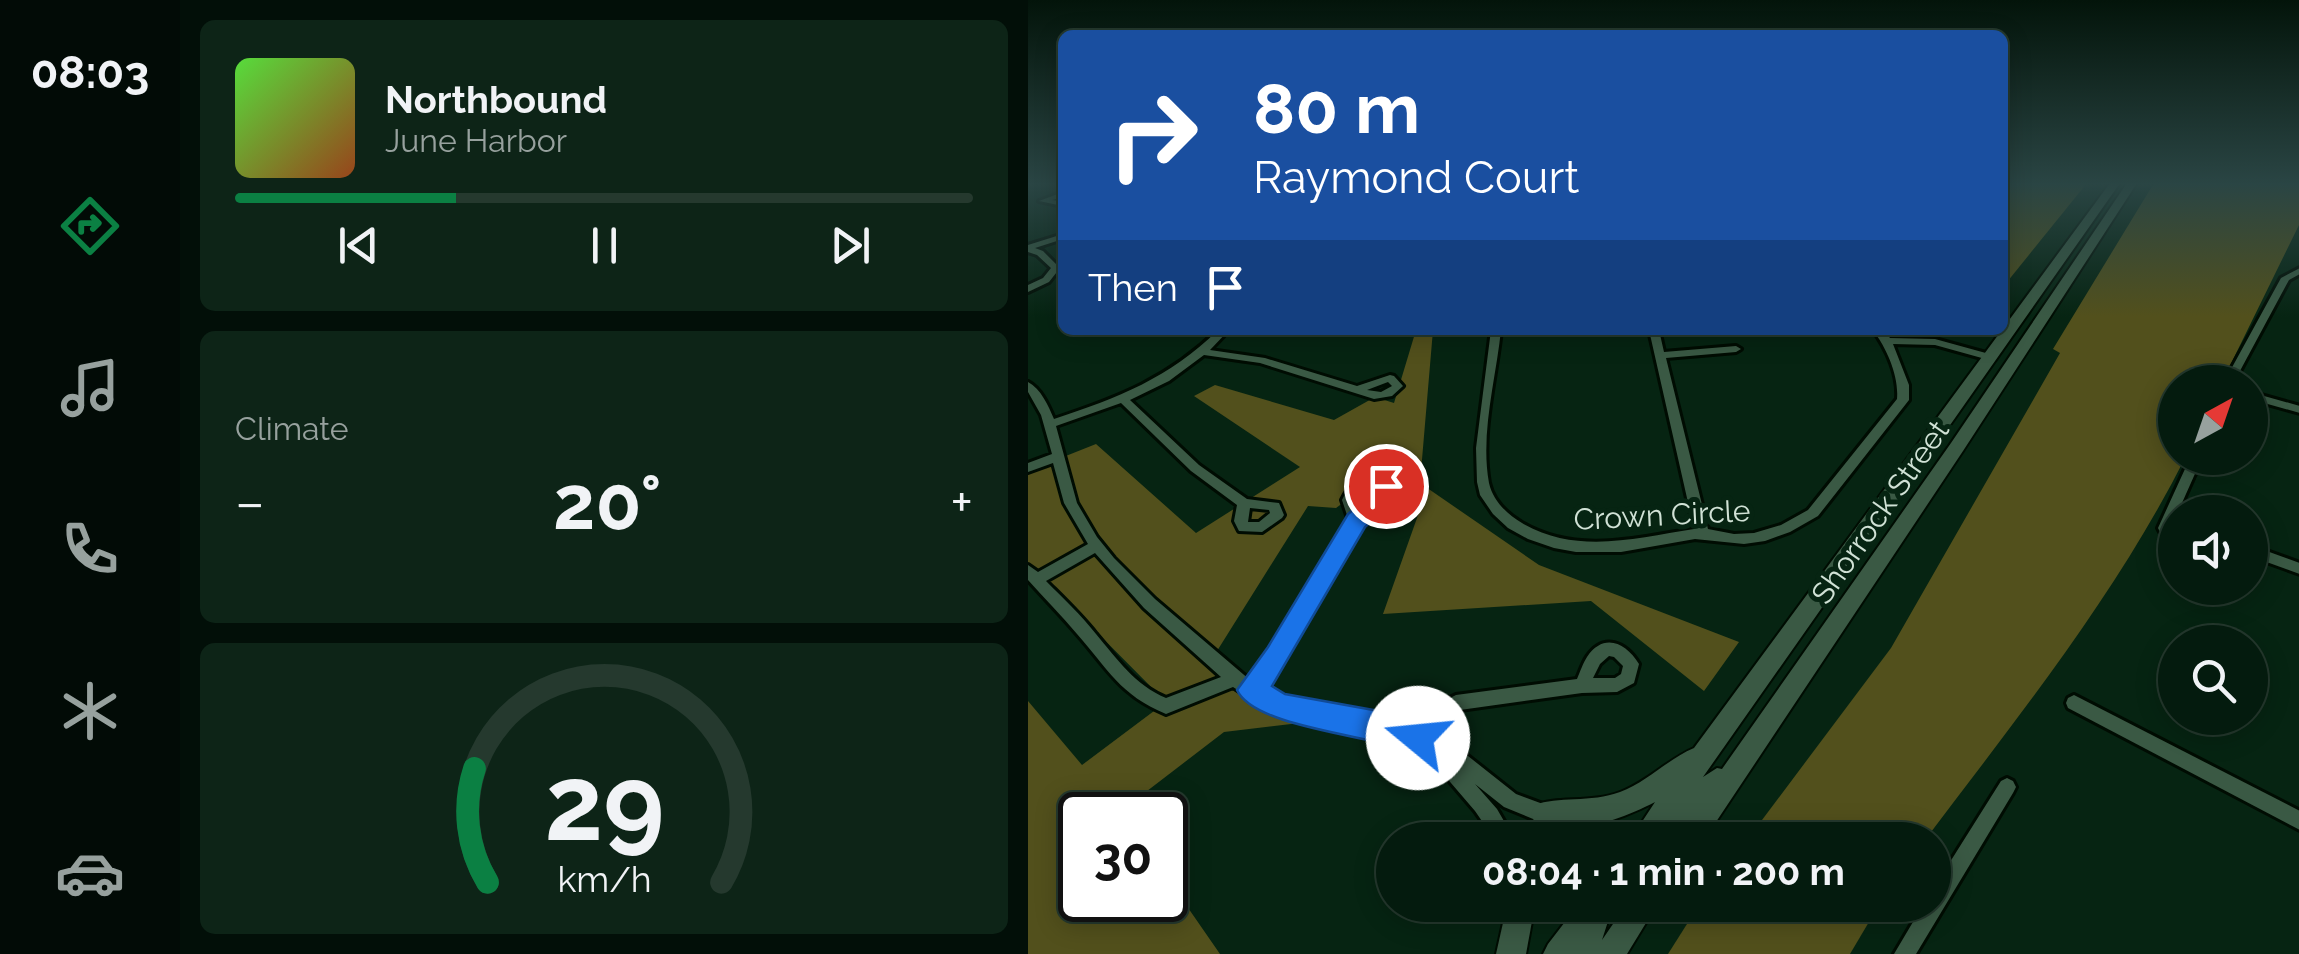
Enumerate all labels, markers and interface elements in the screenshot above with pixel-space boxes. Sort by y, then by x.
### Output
text: 08:03 [31,46,149,99]
text: 80 m [1253,67,1420,149]
icon: right [1088,70,1218,200]
text: Northbound [385,77,607,122]
text: June Harbor [385,122,567,159]
text: Raymond Court [1253,151,1579,204]
icon: directions [55,191,125,261]
icon: previous [331,218,386,273]
icon: pause [577,218,632,273]
icon: next [823,218,878,273]
icon: arrive [1198,260,1253,315]
text: Then [1088,265,1178,310]
icon: music [55,353,125,423]
north arrow [2158,365,2268,475]
map controls [2158,365,2268,735]
text: Climate [235,410,349,447]
street label: Shorrock Street [1804,414,1956,610]
pin [1344,444,1429,529]
text: 20° [553,458,662,547]
icon: arrive [1359,459,1414,514]
text: − [235,470,265,535]
text: + [950,470,973,535]
street label: Crown Circle [1573,493,1751,537]
button: sound [2158,495,2268,605]
icon: phone [55,514,125,584]
button: search [2158,625,2268,735]
icon: climate [55,676,125,746]
position arrow [1366,686,1470,790]
text: 29 [544,742,664,864]
speed limit sign: 30 [1058,792,1188,922]
icon: car [55,838,125,908]
text: 08:04 · 1 min · 200 m [1482,849,1845,894]
text: km/h [557,858,651,900]

